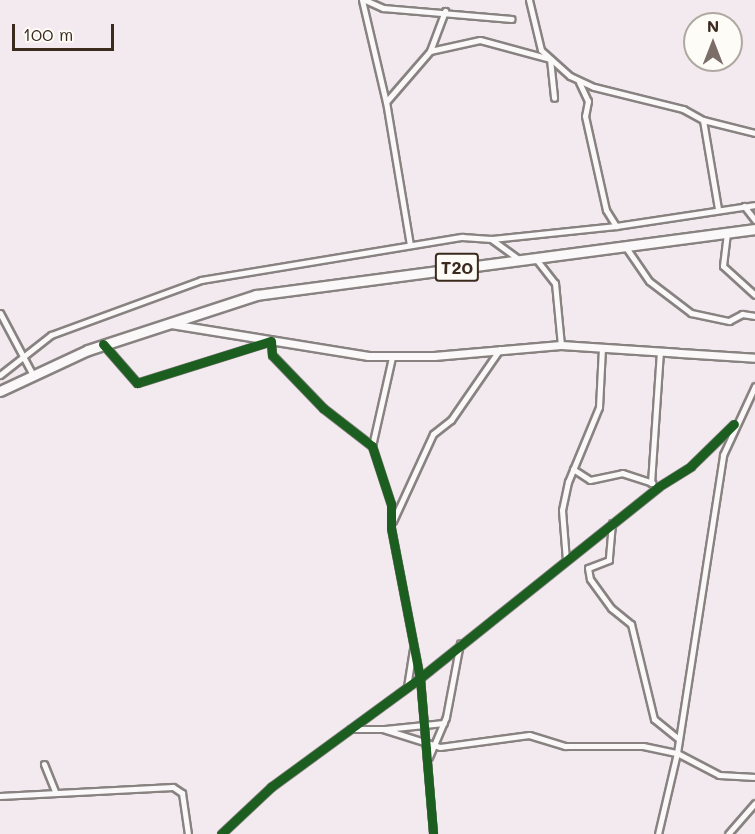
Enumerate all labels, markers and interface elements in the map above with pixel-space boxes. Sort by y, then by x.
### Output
scale bar [15,12,117,50]
north arrow [683,12,743,72]
text: N [707,15,719,36]
text: 100 m [23,22,73,46]
road number: T20 [434,252,480,282]

